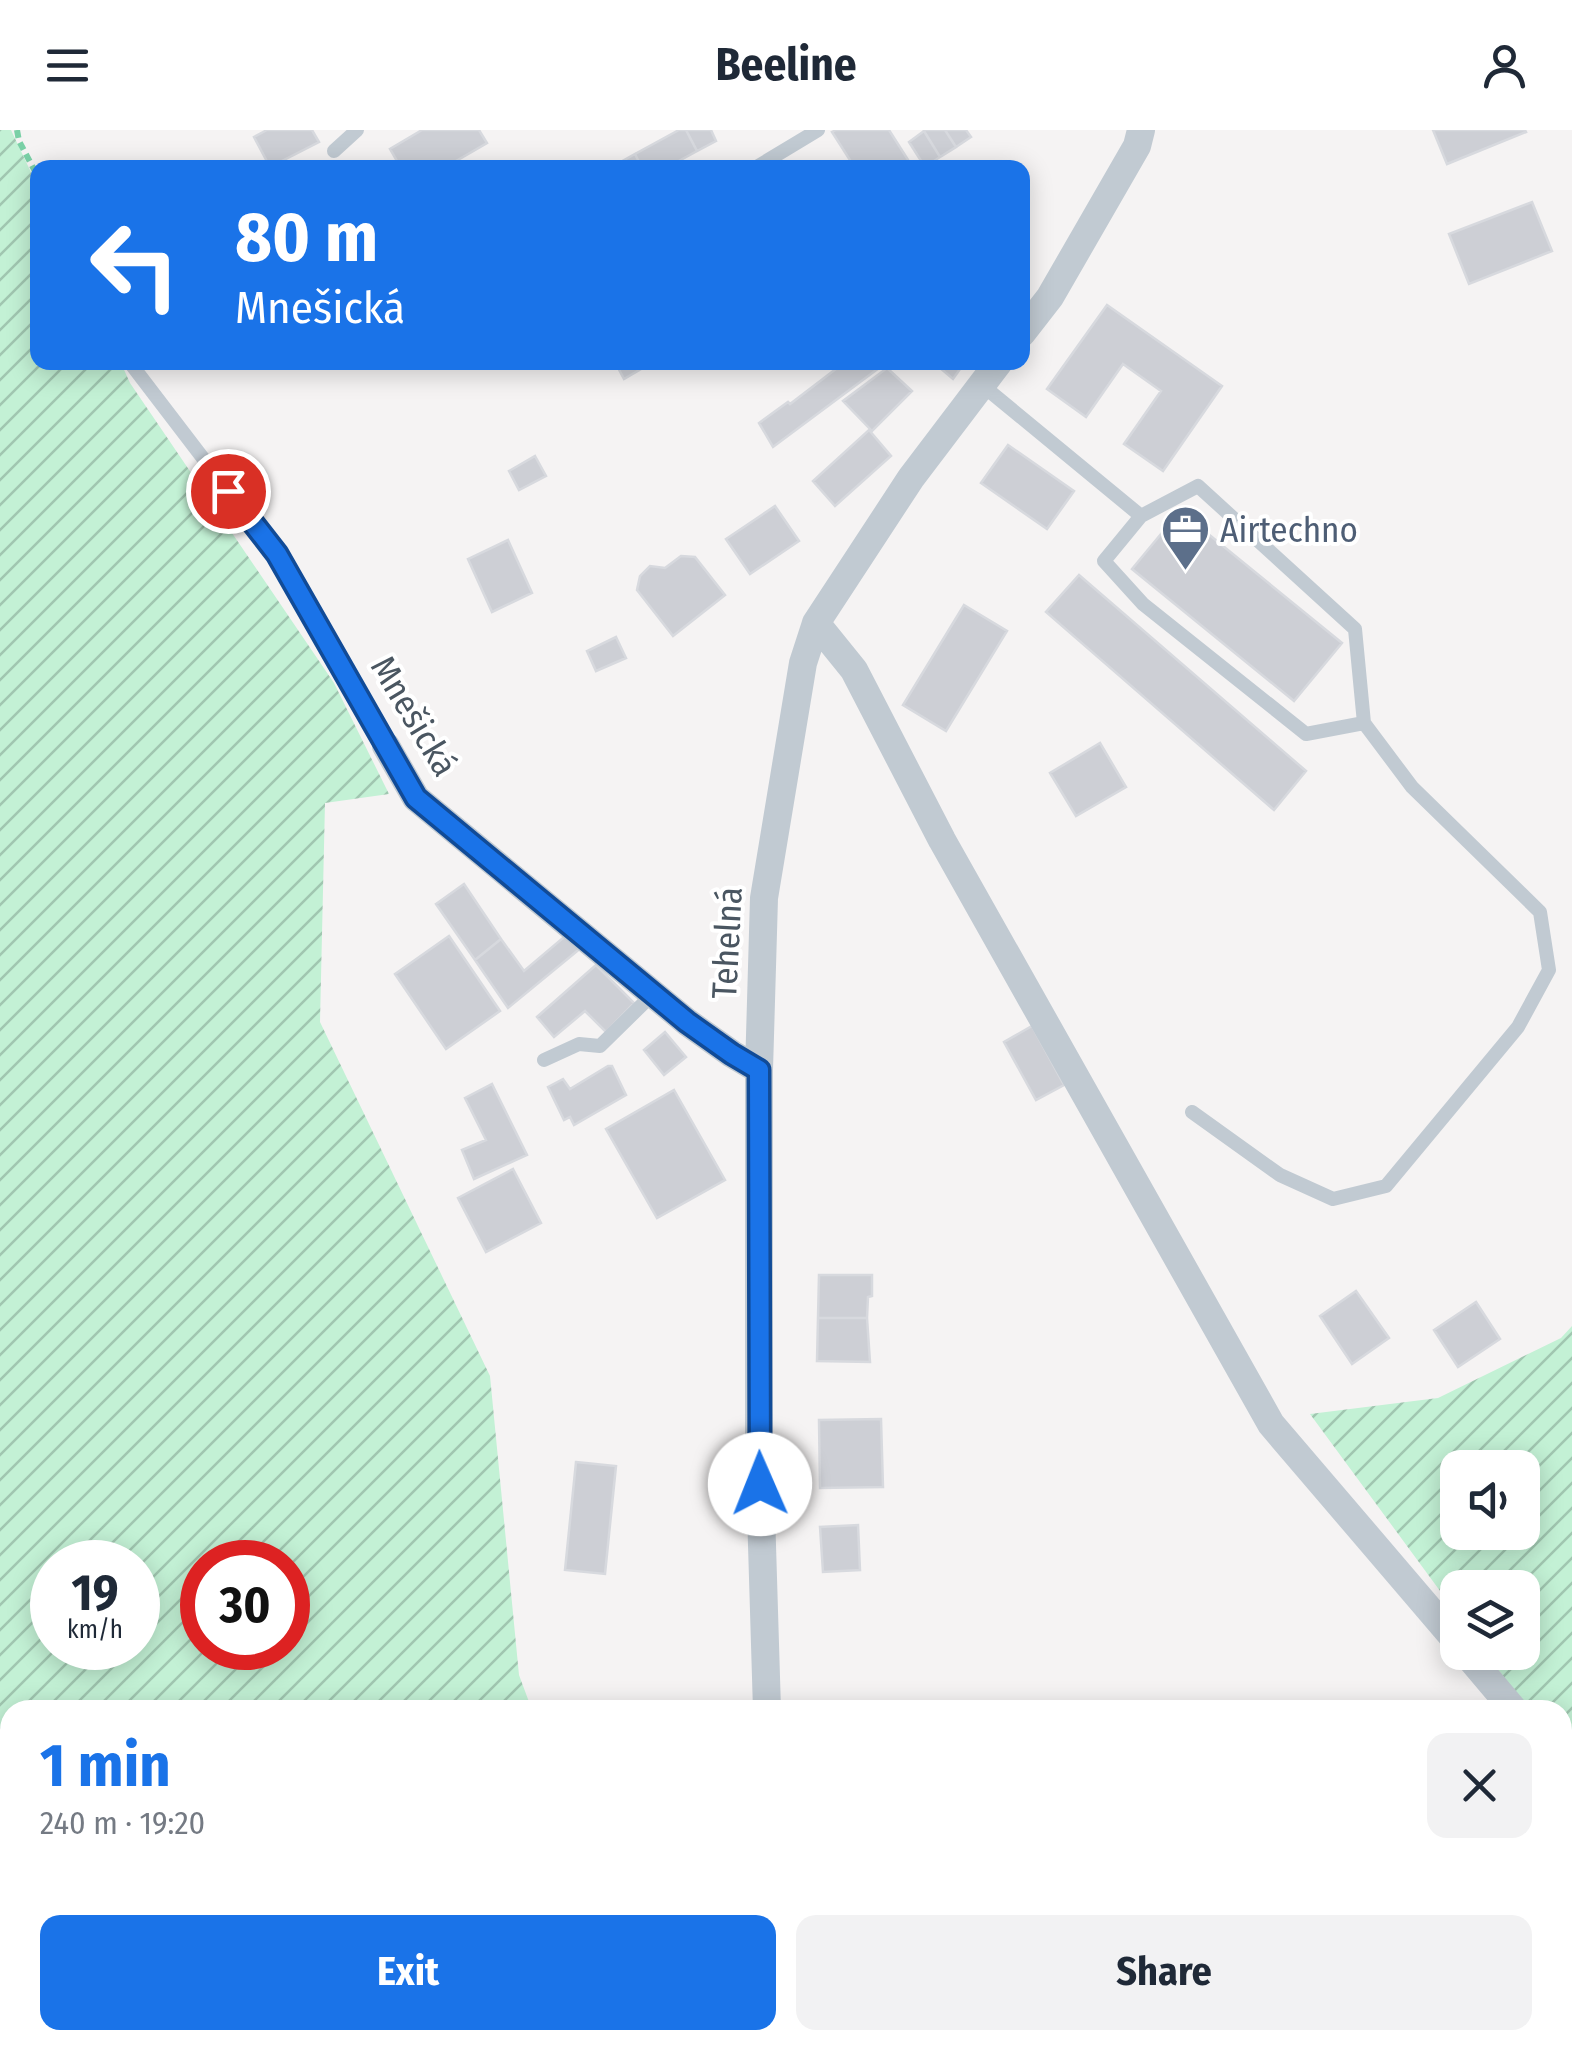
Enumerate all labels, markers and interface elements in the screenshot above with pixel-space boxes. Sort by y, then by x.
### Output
icon: menu [40,38,95,93]
text: Beeline [715,38,857,92]
icon: person [1477,38,1532,93]
text: 80 m [235,196,378,280]
icon: left [70,200,200,330]
text: Mnešická [235,281,405,335]
pin [186,449,271,534]
icon: arrive [201,464,256,519]
office icon: Airtechno [1159,504,1211,572]
place label: Airtechno [1220,509,1358,551]
street label: Mnešická [362,648,466,784]
street label: Tehelná [703,886,751,1000]
position arrow [708,1432,812,1536]
map controls [1440,1450,1540,1670]
button: sound [1440,1450,1540,1550]
speed limit sign: 30 [180,1540,310,1670]
text: 19 [71,1563,118,1623]
button: layers [1440,1570,1540,1670]
text: km/h [67,1615,123,1645]
text: 1 min [40,1730,171,1802]
button: close [1427,1733,1532,1838]
text: 240 m · 19:20 [40,1804,205,1842]
button: Exit [40,1915,776,2030]
button: Share [796,1915,1532,2030]

